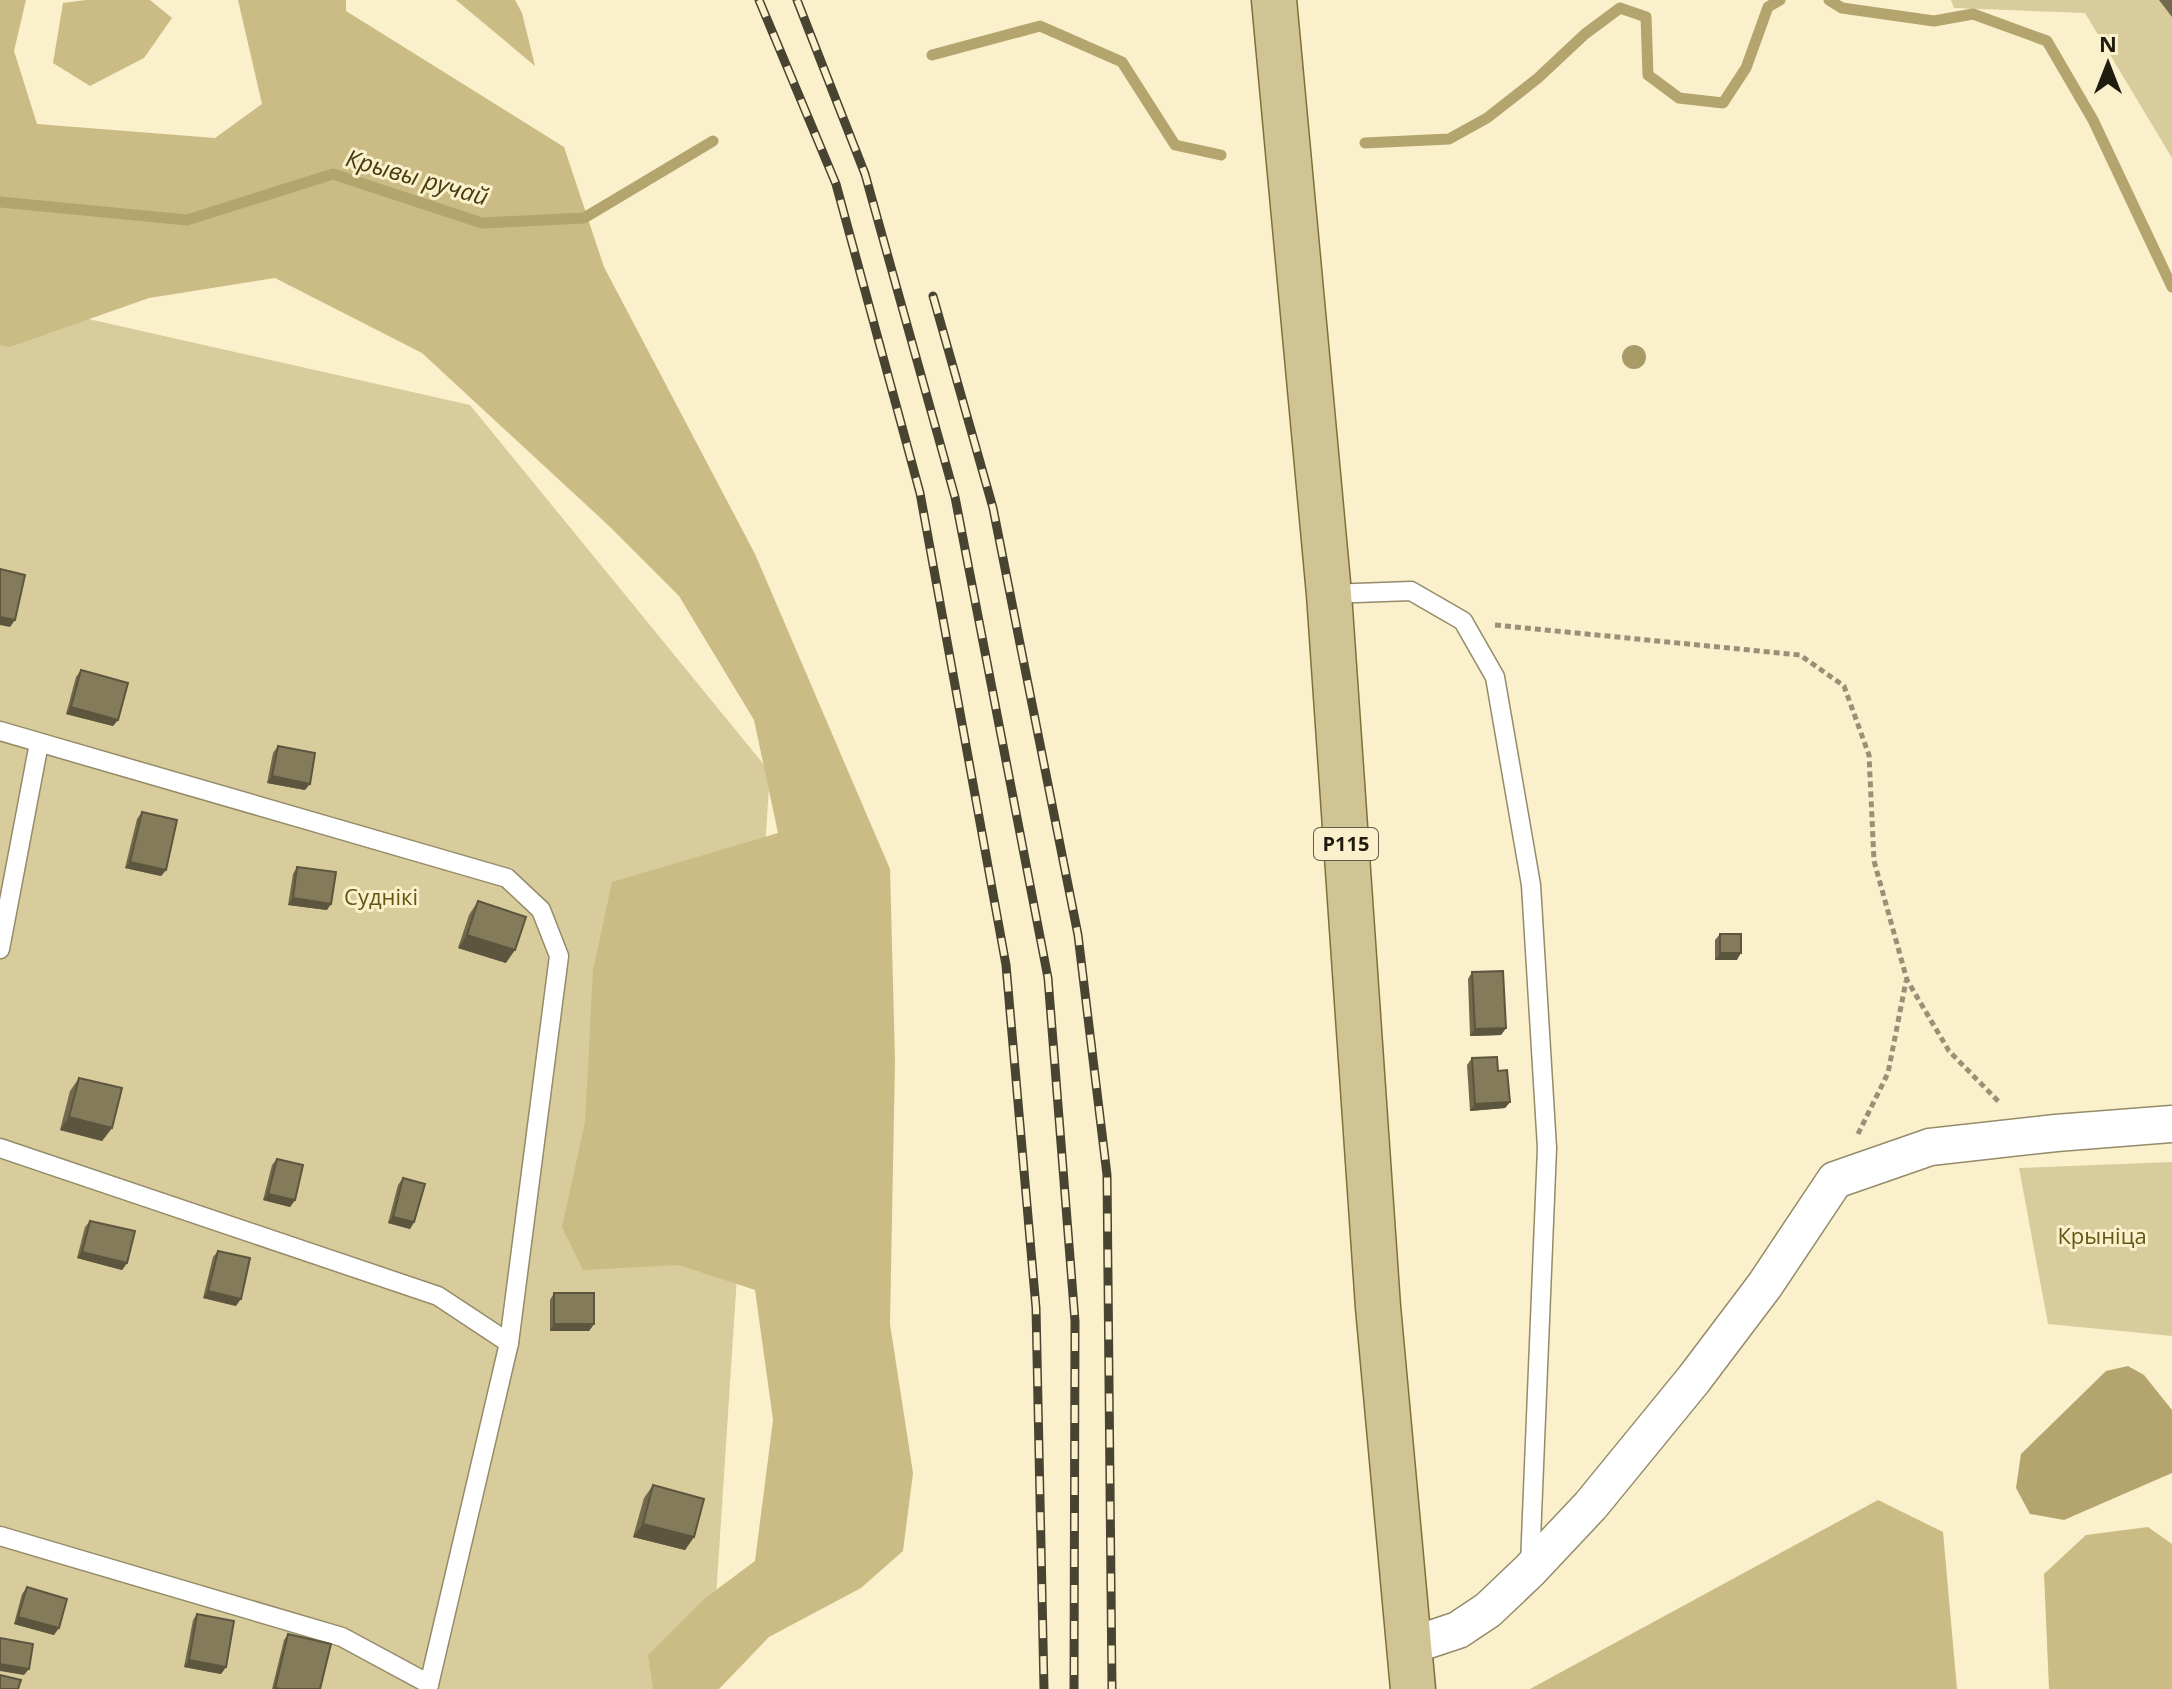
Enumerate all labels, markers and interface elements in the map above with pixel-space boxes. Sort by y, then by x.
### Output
north arrow [2068,24,2148,104]
text: N [2099,28,2117,58]
water label: Крывы ручай [342,140,493,213]
road number: Р115 [1314,828,1378,860]
park label: Суднікі [344,881,418,911]
park label: Крыніца [2057,1220,2147,1250]

